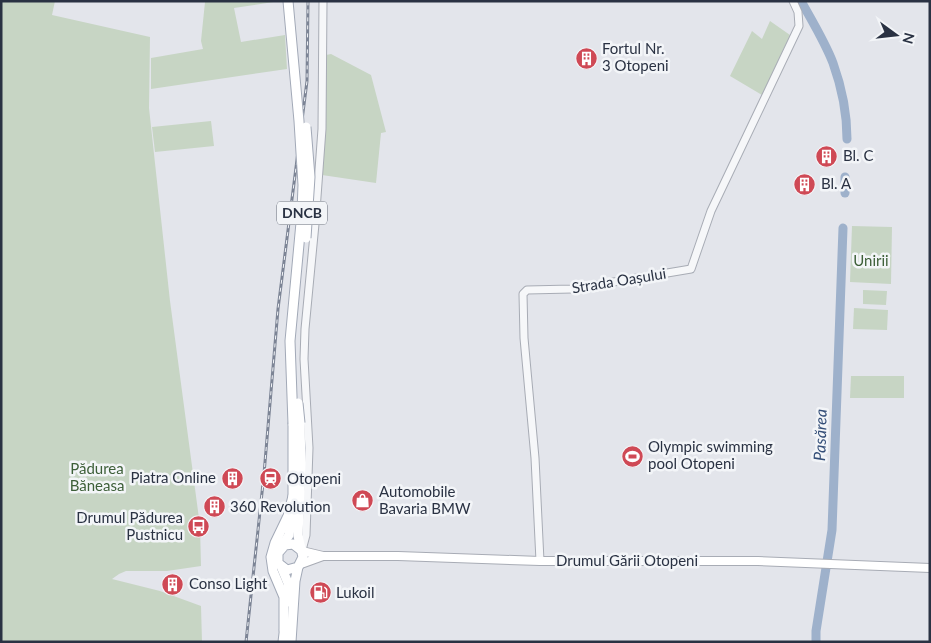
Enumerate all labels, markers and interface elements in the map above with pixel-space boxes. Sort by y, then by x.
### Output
north arrow [871,10,921,60]
text: N [899,31,919,46]
place label: Fortul Nr. 3 Otopeni [602,39,669,74]
building icon: Fortul Nr. 3 Otopeni [574,46,598,70]
building icon: Bl. C [815,144,839,168]
place label: Bl. C [843,146,874,164]
building icon: Bl. A [793,172,817,196]
place label: Bl. A [821,174,852,192]
road number: DNCB [277,202,327,224]
park label: Unirii [853,251,889,269]
street label: Strada Oașului [570,264,667,296]
water label: Pasărea [809,409,830,461]
place label: Olympic swimming pool Otopeni [648,437,773,472]
sports icon: Olympic swimming pool Otopeni [620,444,644,468]
park label: Pădurea Băneasa [70,459,124,494]
building icon: Piatra Online [220,466,244,490]
station icon: Otopeni [259,467,283,491]
place label: Piatra Online [130,468,216,486]
place label: Otopeni [287,469,341,487]
place label: Automobile Bavaria BMW [379,482,471,517]
shop icon: Automobile Bavaria BMW [351,489,375,513]
building icon: 360 Revolution [202,495,226,519]
place label: 360 Revolution [230,497,331,515]
place label: Drumul Pădurea Pustnicu [76,508,183,543]
bus stop icon: Drumul Pădurea Pustnicu [187,515,211,539]
street label: Drumul Gării Otopeni [556,551,698,569]
building icon: Conso Light [161,572,185,596]
place label: Conso Light [189,574,268,592]
fuel station icon: Lukoil [308,581,332,605]
place label: Lukoil [336,583,374,601]

